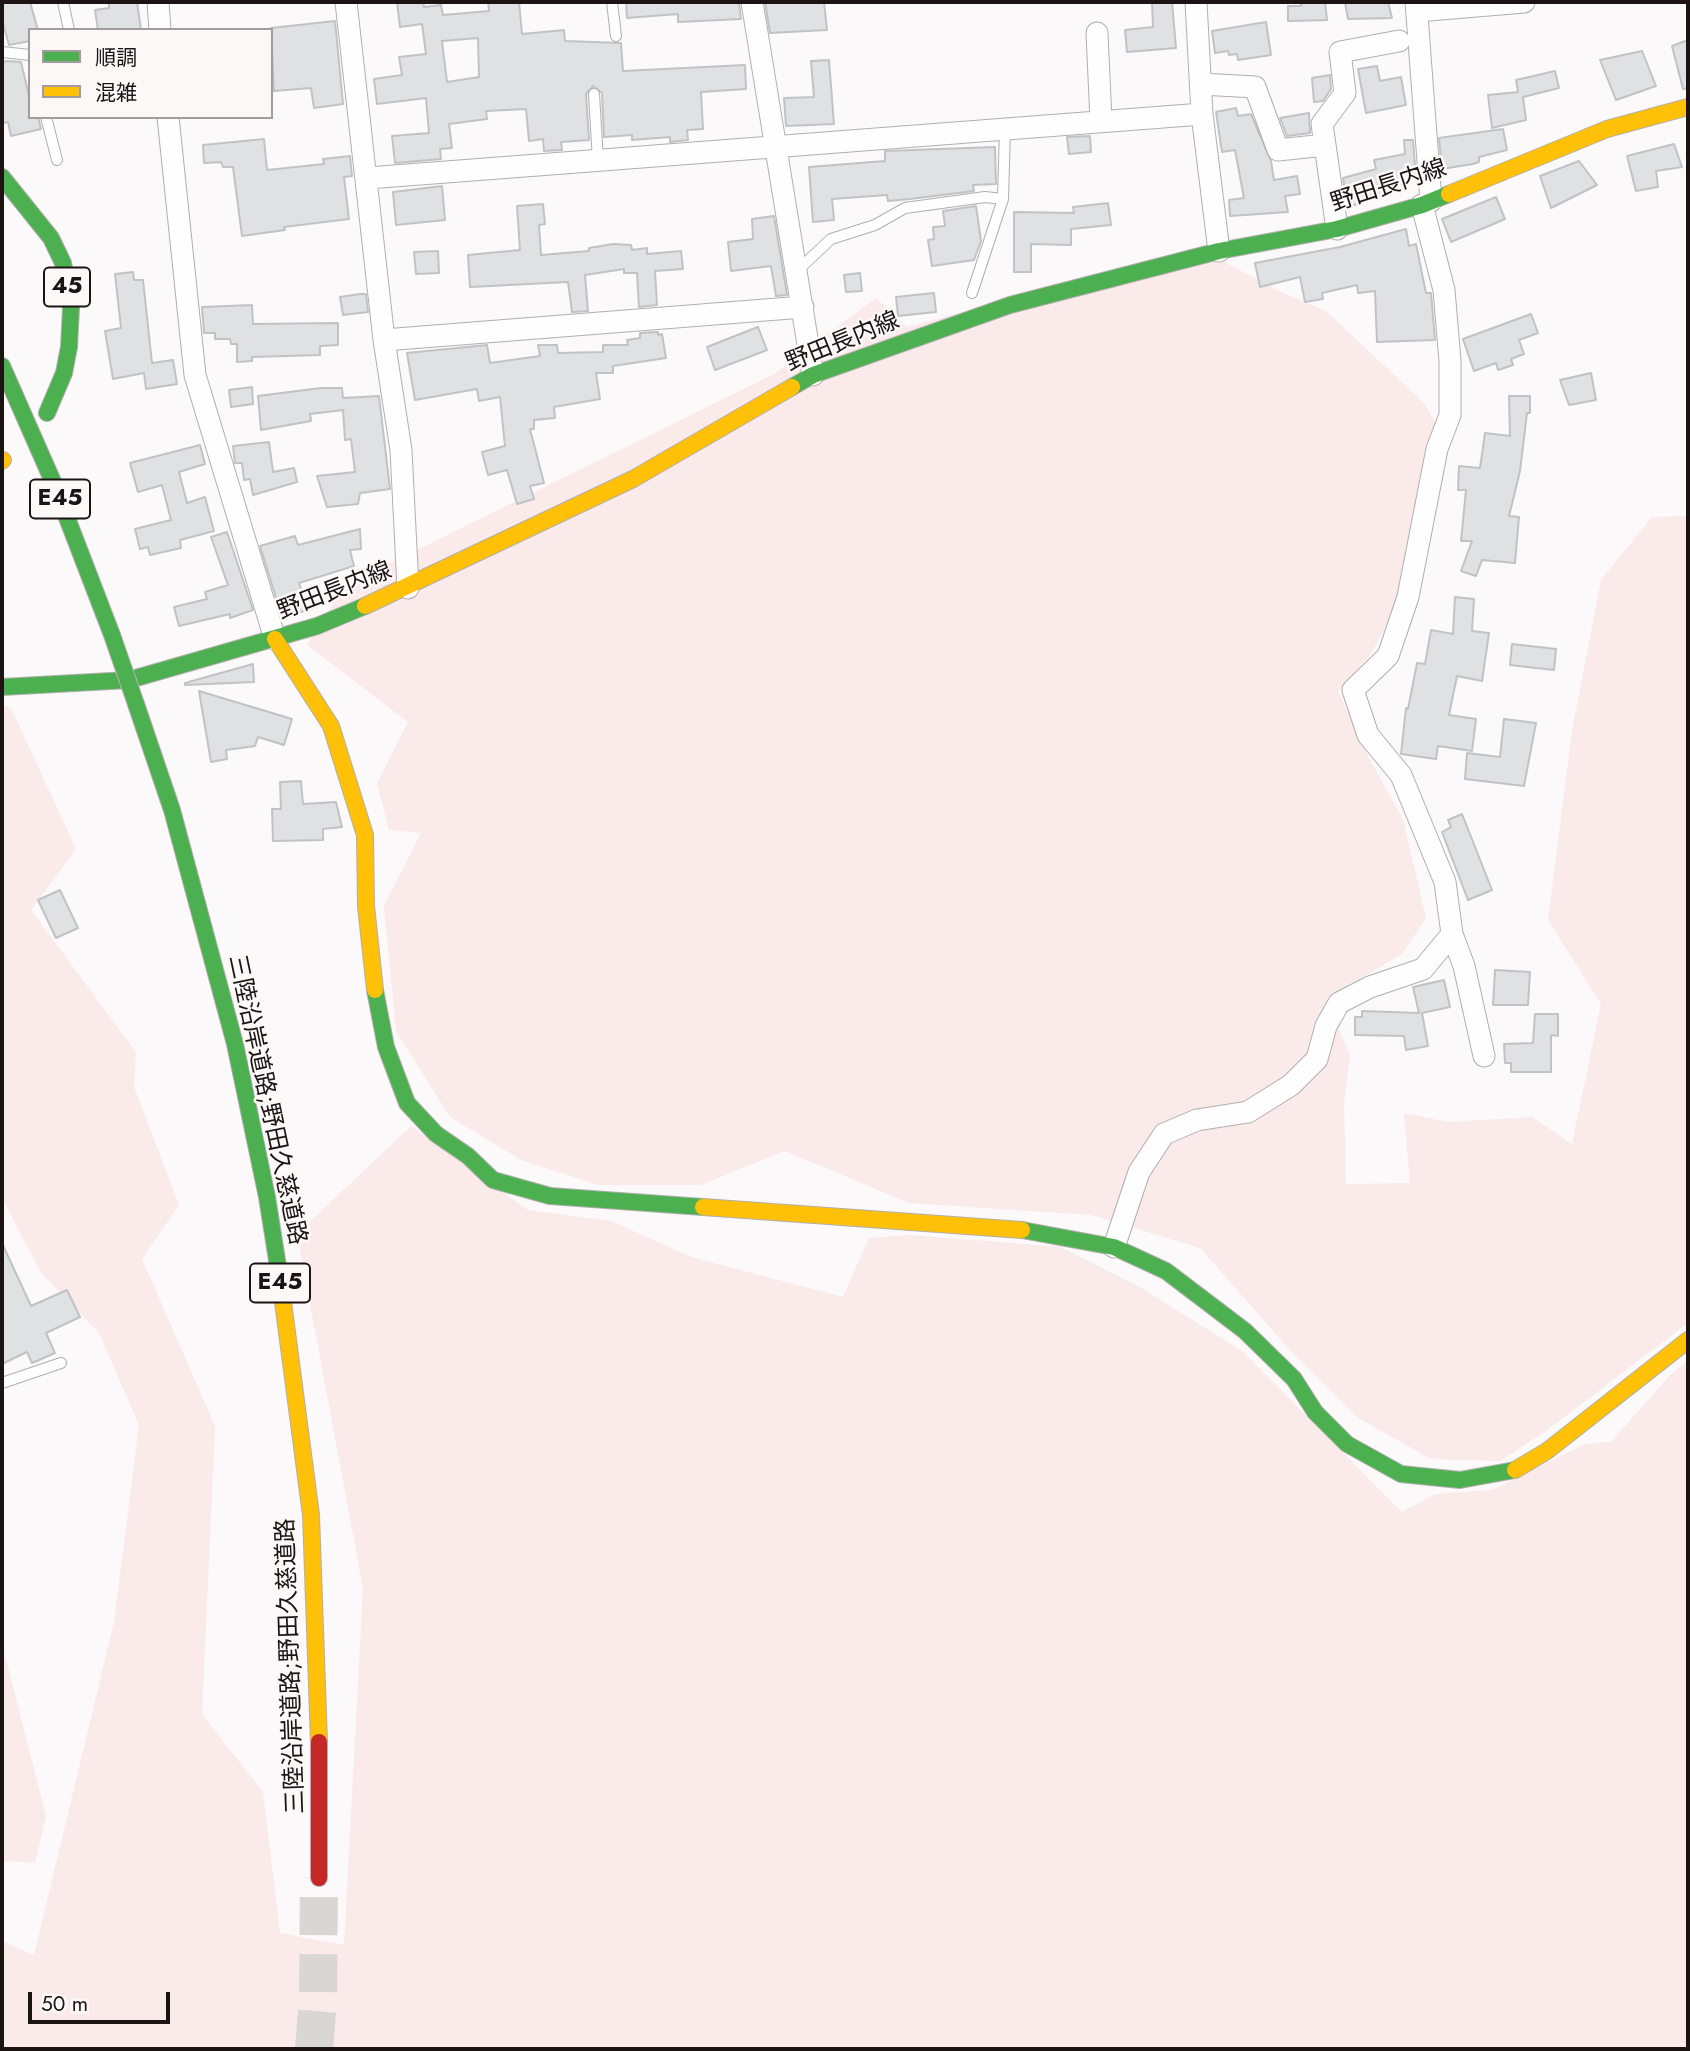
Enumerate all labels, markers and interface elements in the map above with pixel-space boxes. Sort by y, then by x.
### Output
legend [28,28,273,119]
text: 順調 [95,43,137,73]
text: 混雑 [95,78,137,108]
street label: 野田長内線 [1327,155,1451,219]
road number: 45 [44,268,90,306]
street label: 野田長内線 [782,307,904,379]
road number: E45 [30,480,90,519]
street label: 野田長内線 [274,557,396,627]
street label: 三陸沿岸道路;野田久慈道路 [221,952,311,1248]
road number: E45 [250,1264,310,1302]
street label: 三陸沿岸道路;野田久慈道路 [272,1518,312,1814]
scale bar [32,1978,173,2022]
text: 50 m [41,1989,88,2019]

